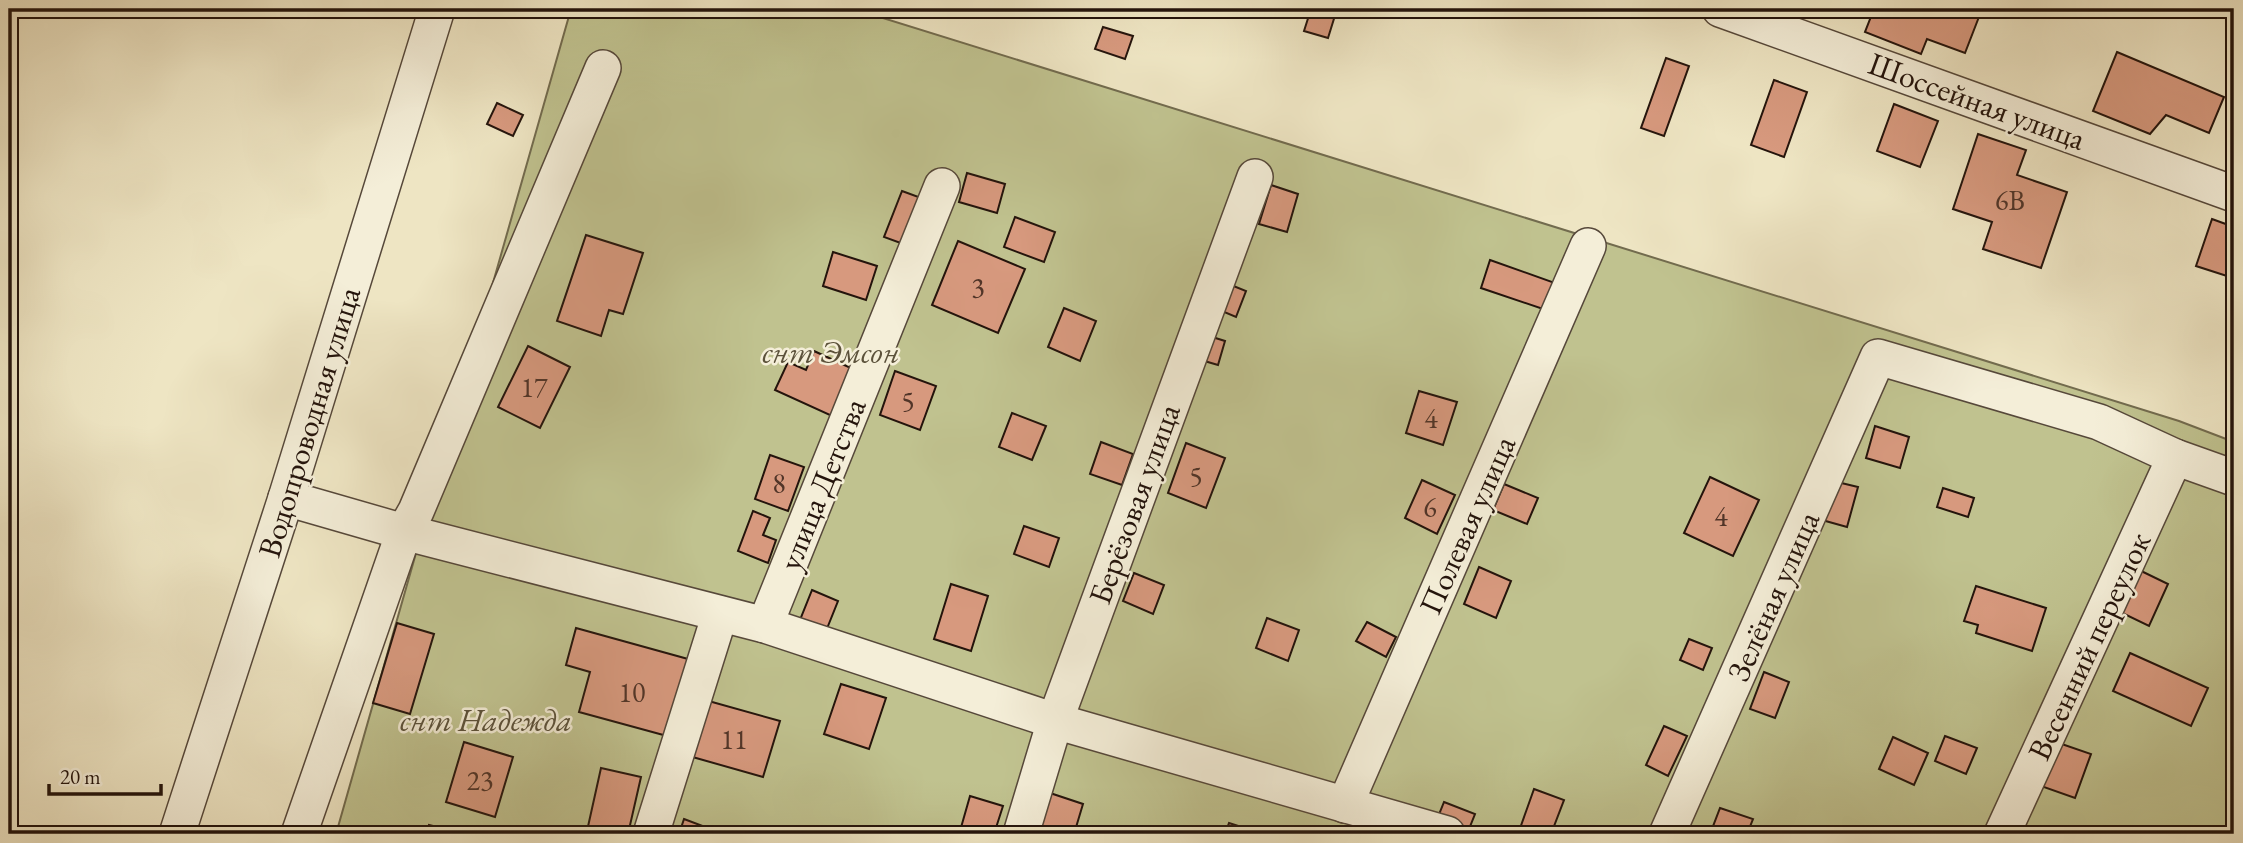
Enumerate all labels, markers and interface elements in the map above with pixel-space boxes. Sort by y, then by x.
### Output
street label: Шоссейная улица [1863,42,2091,160]
house number: 6В [1995,182,2025,218]
house number: 3 [971,269,985,305]
street label: Водопроводная улица [248,281,370,562]
park label: снт Эмсон [762,331,900,373]
house number: 17 [521,369,548,405]
house number: 5 [901,383,915,419]
street label: улица Детства [768,392,876,576]
street label: Берёзовая улица [1078,398,1190,610]
house number: 4 [1424,400,1438,436]
street label: Полевая улица [1409,429,1525,621]
house number: 5 [1189,458,1203,494]
house number: 8 [772,465,786,501]
house number: 6 [1423,489,1437,525]
house number: 4 [1714,498,1728,534]
street label: Зелёная улица [1717,504,1829,687]
street label: Весенний переулок [2018,525,2160,767]
house number: 10 [619,674,645,710]
park label: снт Надежда [400,699,572,741]
house number: 11 [721,721,747,757]
scale bar [49,752,161,796]
house number: 23 [467,762,493,798]
text: 20 m [60,763,101,790]

